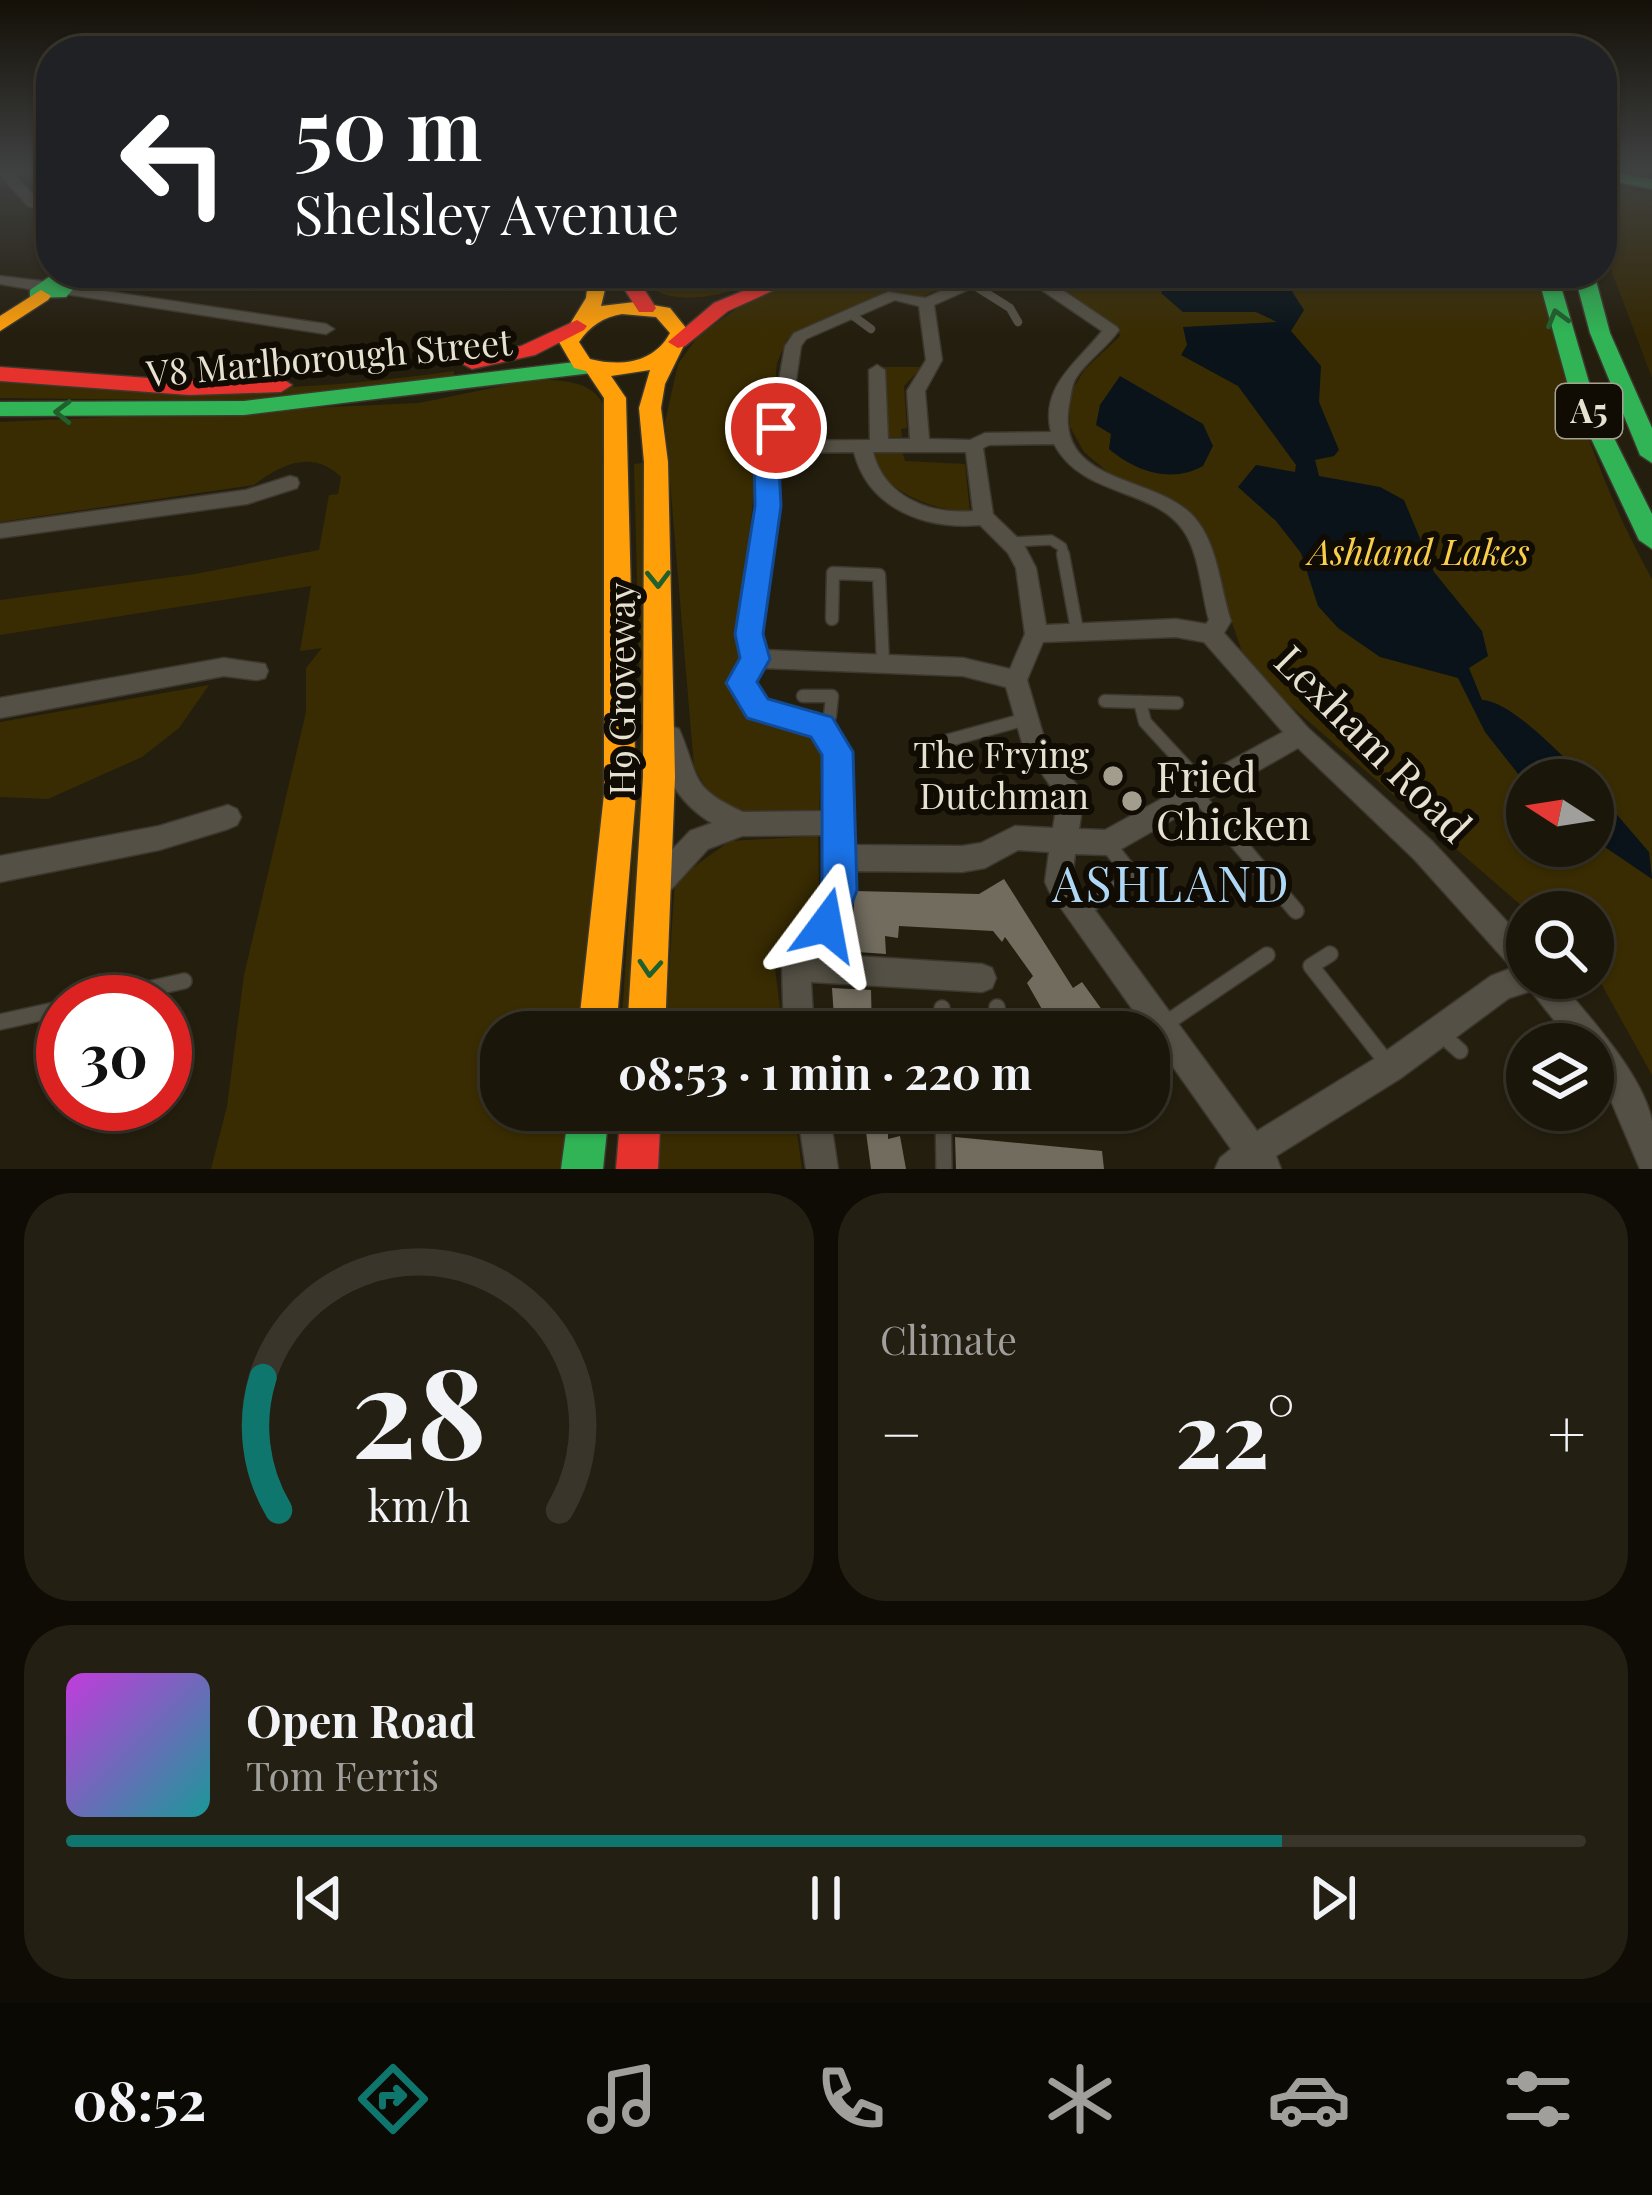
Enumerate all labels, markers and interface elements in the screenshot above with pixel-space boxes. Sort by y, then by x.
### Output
text: 50 m [294,70,482,182]
icon: left [96,84,252,240]
text: Shelsley Avenue [294,177,679,249]
one-way arrow [1546,308,1571,329]
street label: V8 Marlborough Street [143,316,515,396]
pin [725,377,827,479]
road number: A5 [1556,384,1622,438]
icon: arrive [743,395,809,461]
one-way arrow [53,400,72,426]
park label: Ashland Lakes [1304,526,1530,574]
one-way arrow [644,570,670,589]
street label: H9 Groveway [596,582,644,796]
street label: Lexham Road [1264,632,1485,853]
place label: The Frying Dutchman [913,729,1089,818]
place label: Fried Chicken [1156,747,1311,851]
north arrow [1506,759,1614,867]
map controls [1506,759,1614,1131]
marker: The Frying Dutchman [1100,763,1126,789]
marker: Fried Chicken [1119,788,1145,814]
district label: ASHLAND [1051,850,1292,914]
position arrow [763,862,889,988]
button: search [1506,891,1614,999]
one-way arrow [638,959,664,978]
speed limit sign: 30 [36,975,192,1131]
button: layers [1506,1023,1614,1131]
text: 08:53 · 1 min · 220 m [618,1041,1032,1101]
text: Climate [880,1313,1017,1365]
text: 28 [351,1324,487,1490]
text: 22° [1175,1372,1295,1492]
text: − [880,1388,923,1476]
text: + [1547,1388,1586,1476]
text: km/h [368,1476,470,1533]
text: Open Road [246,1689,476,1749]
text: Tom Ferris [246,1749,439,1801]
icon: previous [286,1865,352,1931]
icon: pause [793,1865,859,1931]
icon: next [1300,1865,1366,1931]
icon: directions [351,2057,435,2141]
icon: music [580,2057,664,2141]
icon: phone [809,2057,893,2141]
icon: climate [1038,2057,1122,2141]
icon: car [1267,2057,1351,2141]
icon: filters [1496,2057,1580,2141]
text: 08:52 [72,2063,206,2135]

